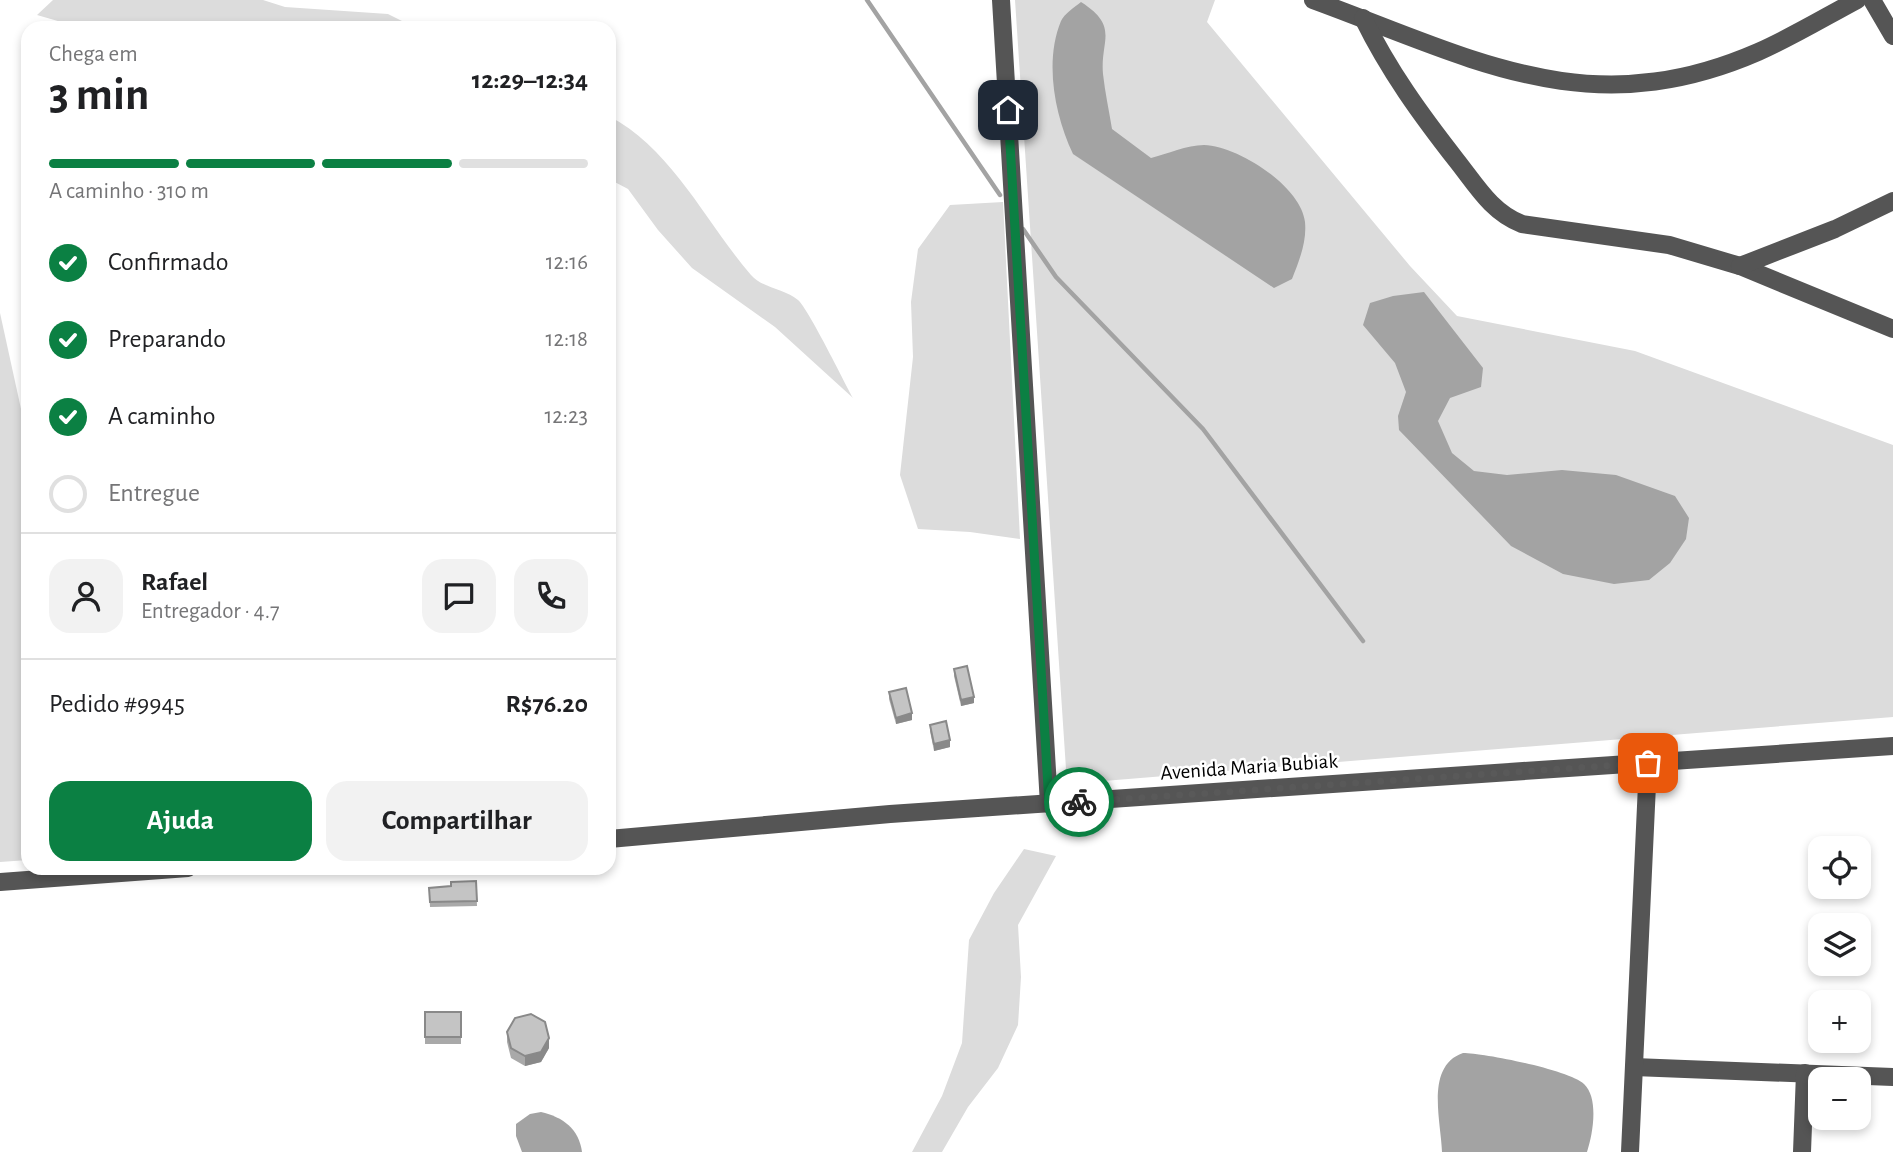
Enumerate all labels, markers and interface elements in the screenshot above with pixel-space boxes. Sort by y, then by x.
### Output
text: Chega em [49,43,138,66]
text: 12:29–12:34 [472,67,588,93]
text: 3 min [49,72,149,118]
pin [978,80,1038,140]
icon: home [989,91,1027,129]
text: A caminho · 310 m [49,180,209,203]
icon: check [49,244,87,282]
text: Confirmado [108,249,229,275]
text: 12:16 [546,251,588,274]
icon: check [49,321,87,359]
text: Preparando [108,326,226,352]
text: 12:18 [546,328,588,351]
icon: check [49,398,87,436]
text: A caminho [108,403,216,429]
text: 12:23 [544,405,588,428]
text: Entregue [108,480,200,506]
button: person [49,559,123,633]
button: chat [422,559,496,633]
button: phone [514,559,588,633]
text: Rafael [141,569,208,595]
text: Entregador · 4.7 [141,600,280,623]
text: Pedido #9945 [49,691,185,717]
text: R$76.20 [505,691,588,717]
pin [1618,733,1678,793]
icon: bag [1629,744,1667,782]
street label: Avenida Maria Bubiak [1159,750,1339,784]
courier [1044,767,1114,837]
button: Ajuda [49,781,312,861]
button: Compartilhar [326,781,588,861]
icon: bike [1060,783,1098,821]
map controls [1808,836,1871,1130]
button: locate [1808,836,1871,899]
button: layers [1808,913,1871,976]
button: + [1808,990,1871,1053]
button: − [1808,1067,1871,1130]

